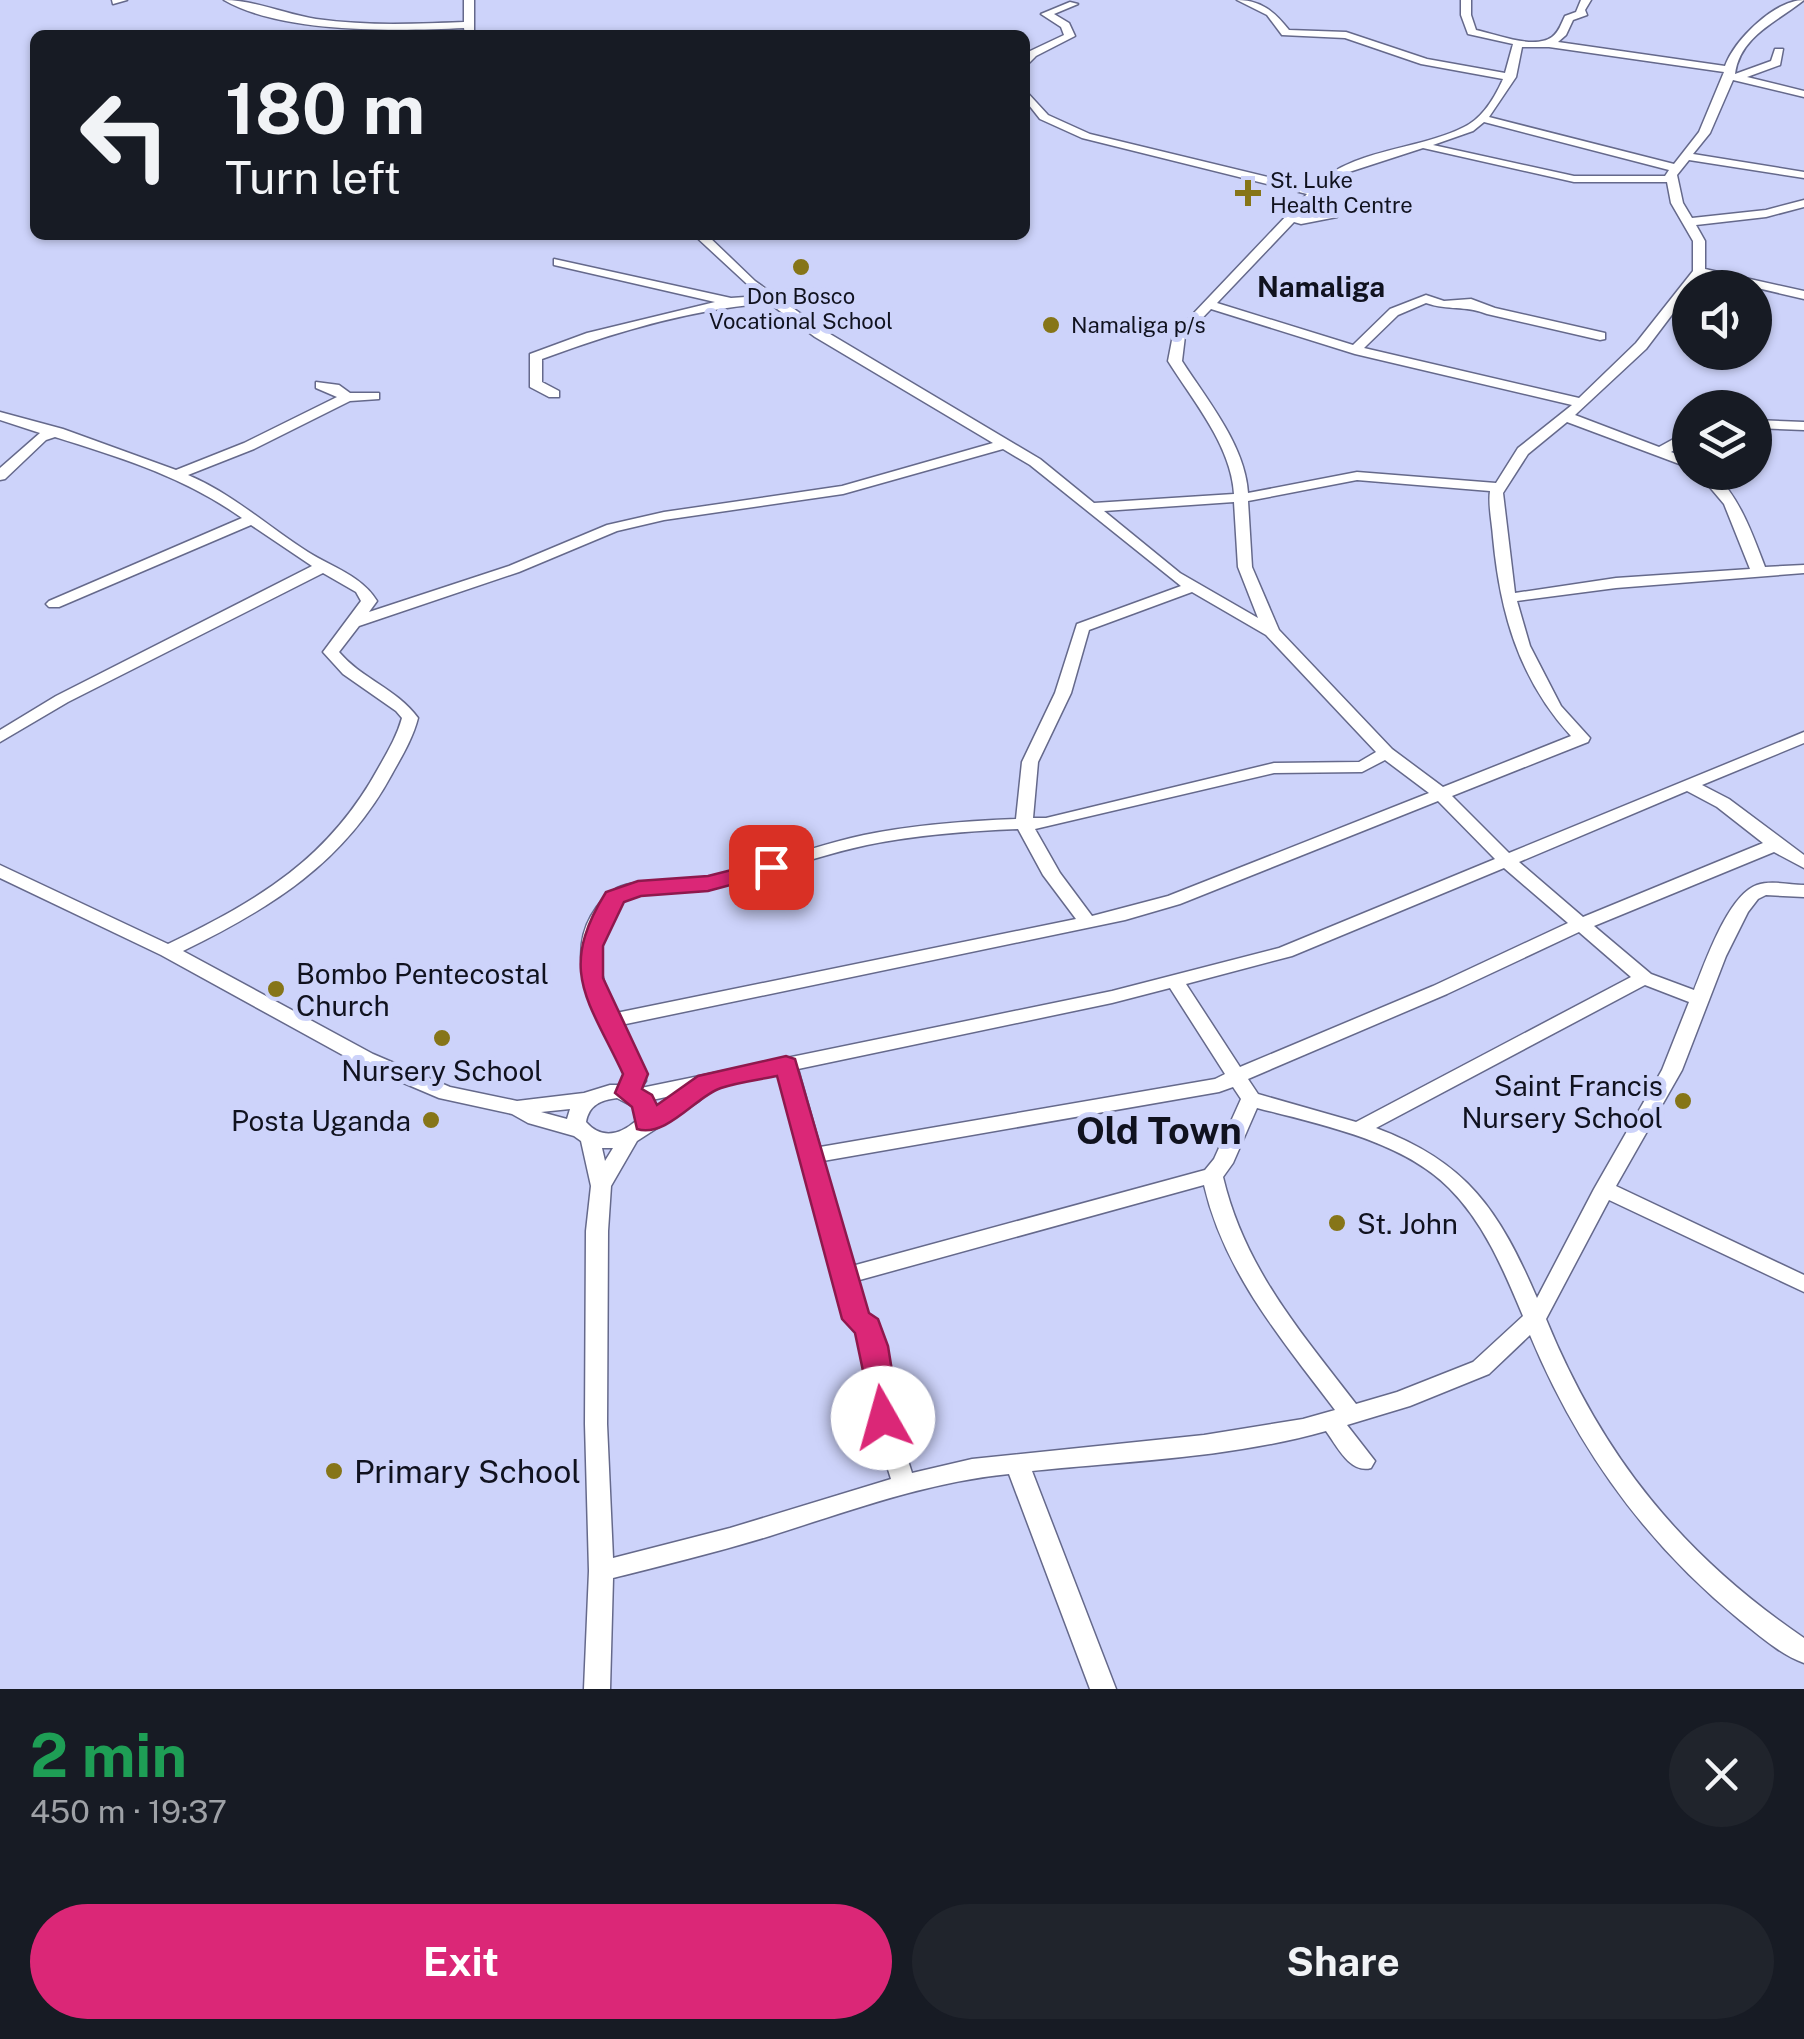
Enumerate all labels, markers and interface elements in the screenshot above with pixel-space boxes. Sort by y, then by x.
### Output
text: 180 m [225,67,425,150]
icon: left [60,70,190,200]
text: Turn left [225,151,401,204]
place label: St. Luke Health Centre [1270,167,1413,218]
marker: St. Luke Health Centre [1235,180,1261,206]
marker: Don Bosco Vocational School [790,256,812,278]
district label: Namaliga [1257,270,1385,303]
map controls [1672,270,1772,490]
button: sound [1672,270,1772,370]
place label: Don Bosco Vocational School [709,283,893,334]
place label: Namaliga p/s [1071,312,1206,338]
marker: Namaliga p/s [1040,314,1062,336]
button: layers [1672,390,1772,490]
pin [729,825,814,910]
icon: arrive [744,840,799,895]
place label: Bombo Pentecostal Church [296,957,549,1022]
marker: Bombo Pentecostal Church [265,978,287,1000]
marker: Nursery School [431,1027,453,1049]
place label: Nursery School [341,1054,543,1087]
place label: Saint Francis Nursery School [1461,1069,1663,1134]
marker: Saint Francis Nursery School [1672,1090,1694,1112]
place label: Posta Uganda [231,1104,411,1137]
district label: Old Town [1076,1108,1242,1153]
marker: Posta Uganda [420,1109,442,1131]
place label: St. John [1357,1207,1458,1240]
marker: St. John [1326,1212,1348,1234]
position arrow [831,1366,935,1470]
place label: Primary School [354,1453,581,1490]
marker: Primary School [323,1460,345,1482]
text: 2 min [30,1720,187,1791]
button: close [1669,1722,1774,1827]
text: 450 m · 19:37 [30,1793,227,1830]
button: Exit [30,1904,892,2019]
button: Share [912,1904,1774,2019]

